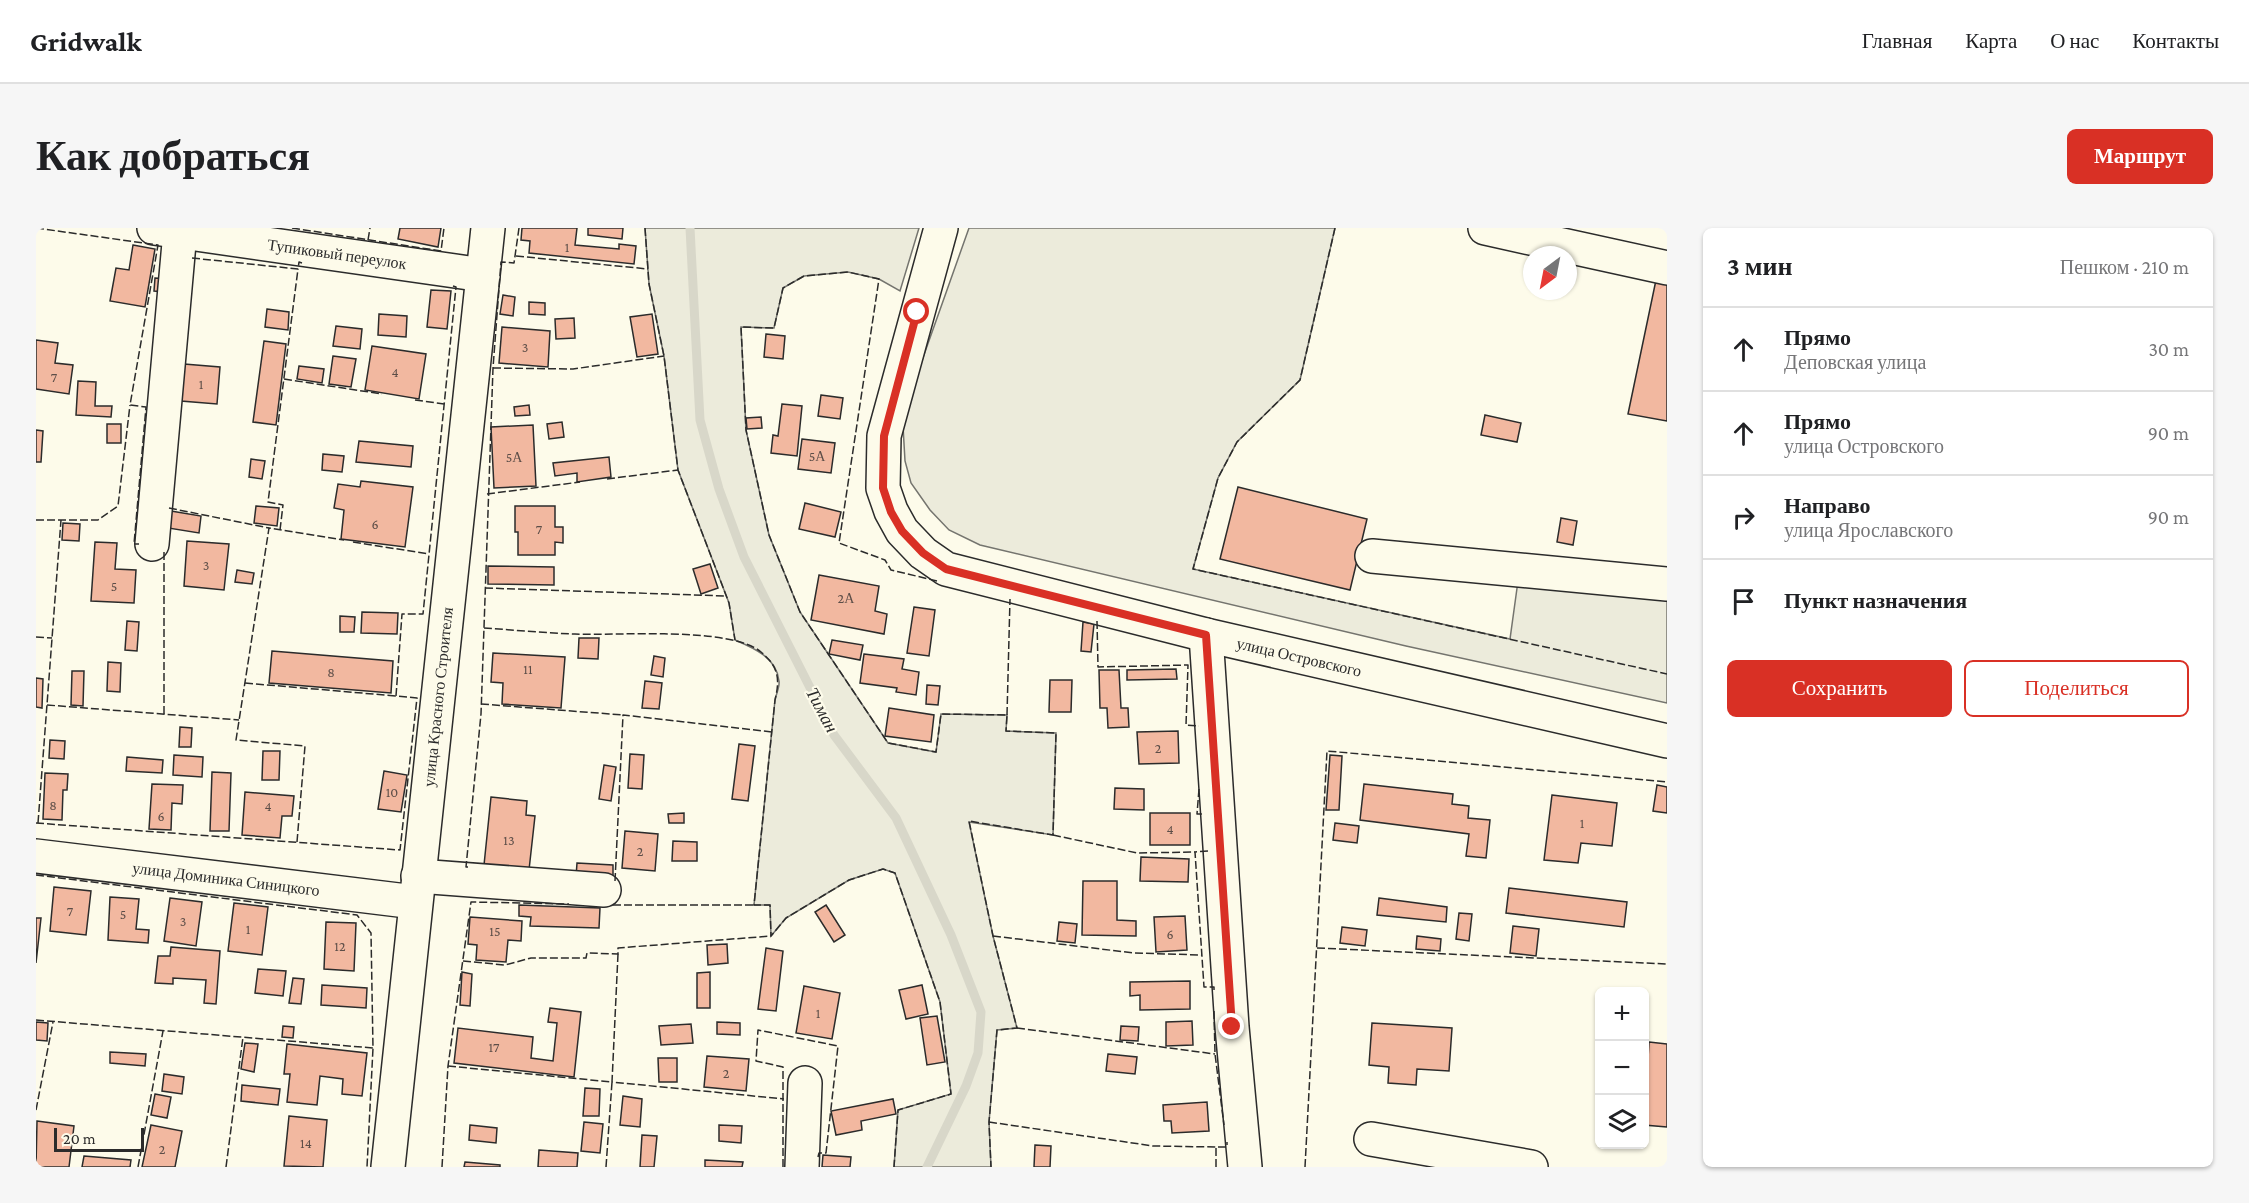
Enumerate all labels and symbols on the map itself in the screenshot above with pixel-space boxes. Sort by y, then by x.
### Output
street label: Тупиковый переулок [266,236,408,273]
house number: 1 [565,239,570,255]
north arrow [1523,246,1577,300]
route start [903,298,929,324]
house number: 3 [522,339,528,355]
house number: 4 [391,364,399,380]
house number: 7 [51,369,58,385]
house number: 1 [199,376,204,392]
house number: 5А [809,448,826,464]
house number: 5А [506,449,523,465]
house number: 6 [371,516,379,532]
house number: 7 [536,521,543,537]
house number: 3 [203,557,209,573]
house number: 5 [111,578,117,594]
house number: 2А [838,590,855,606]
street label: улица Красного Строителя [420,606,457,788]
street label: улица Островского [1234,634,1363,681]
house number: 11 [523,661,533,677]
house number: 8 [327,664,335,680]
water label: Тиман [802,684,842,736]
house number: 2 [1155,740,1162,756]
house number: 10 [386,784,398,800]
house number: 8 [49,797,57,813]
house number: 4 [264,798,272,814]
house number: 6 [157,808,165,824]
house number: 1 [1580,815,1585,831]
house number: 4 [1166,821,1174,837]
house number: 13 [503,832,515,848]
house number: 2 [637,843,644,859]
street label: улица Доминика Синицкого [131,859,321,900]
house number: 7 [67,903,74,919]
house number: 5 [120,906,126,922]
house number: 3 [180,913,186,929]
house number: 1 [246,921,251,937]
house number: 15 [489,923,501,939]
house number: 6 [1166,926,1174,942]
house number: 12 [334,938,346,954]
house number: 1 [816,1005,821,1021]
route end [1218,1013,1244,1039]
house number: 17 [488,1039,500,1055]
house number: 2 [723,1065,730,1081]
scale bar [54,1125,144,1152]
house number: 14 [300,1135,312,1151]
house number: 2 [159,1141,166,1157]

